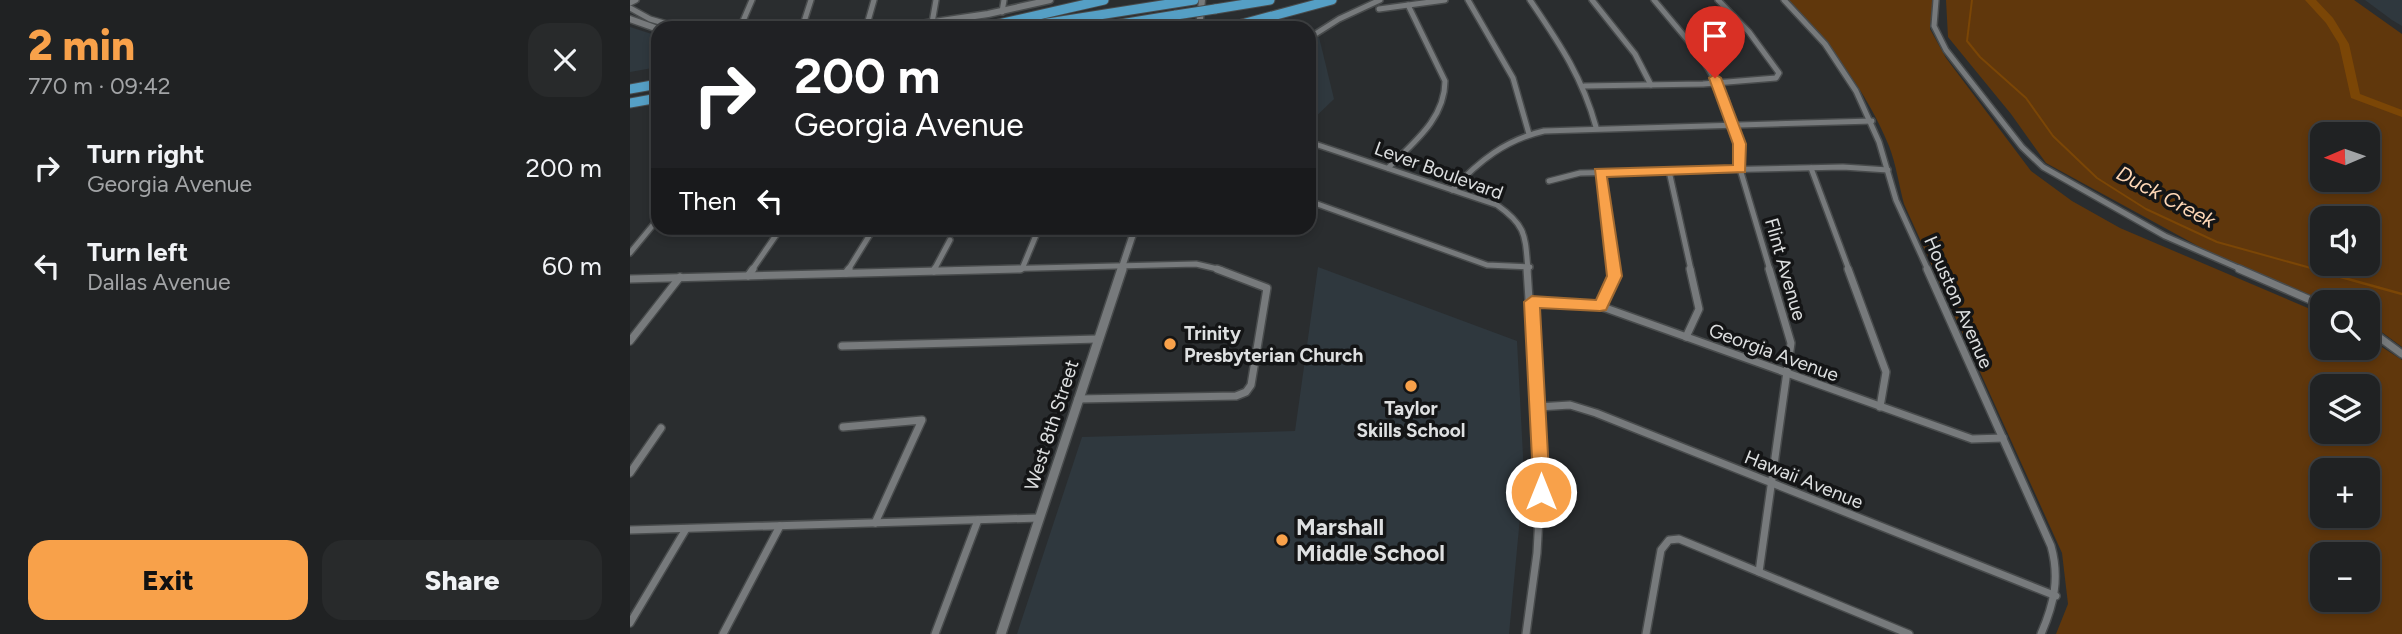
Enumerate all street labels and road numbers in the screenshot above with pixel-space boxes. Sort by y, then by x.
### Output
street label: Lever Boulevard [1371,136,1506,204]
street label: Flint Avenue [1760,215,1811,323]
street label: Houston Avenue [1919,232,1998,372]
street label: Georgia Avenue [1706,318,1842,387]
street label: West 8th Street [1020,357,1083,493]
street label: Hawaii Avenue [1741,445,1867,514]

